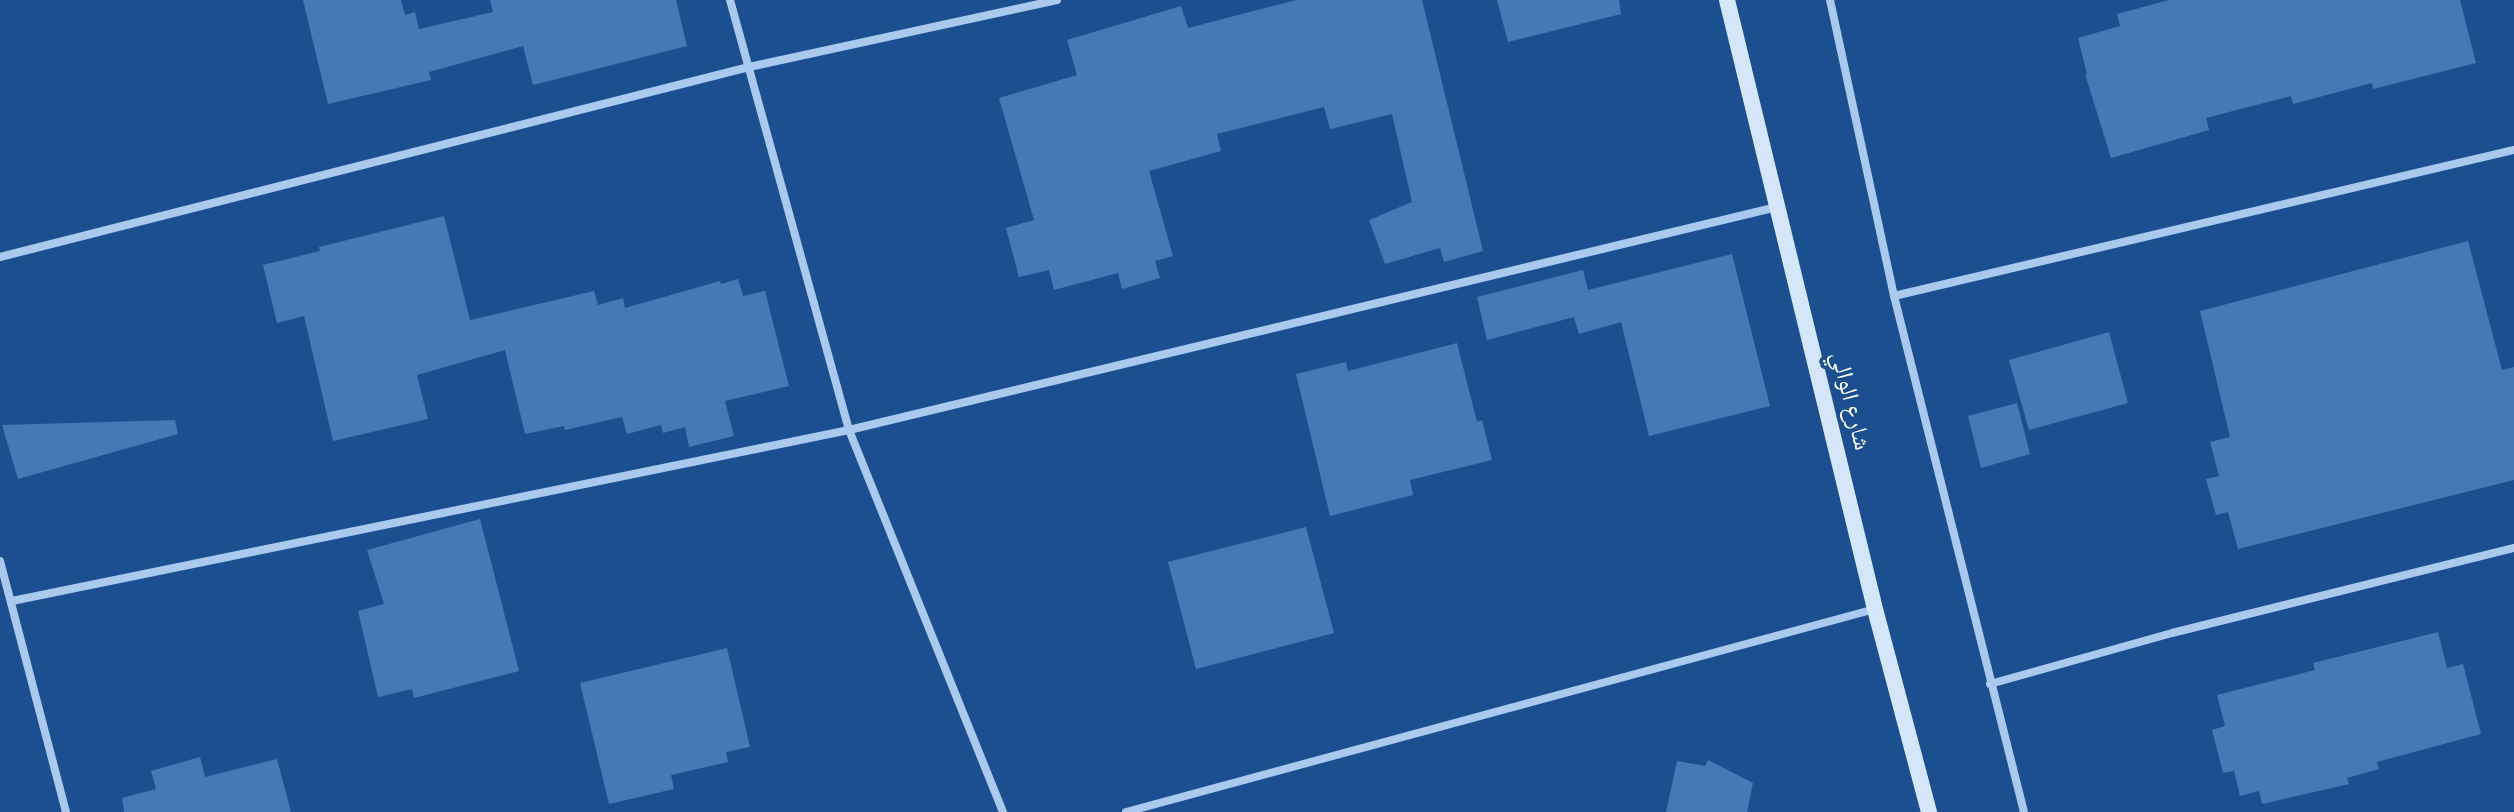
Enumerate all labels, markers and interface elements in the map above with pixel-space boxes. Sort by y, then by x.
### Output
street label: شارع الوالي [1824,349,1876,453]

